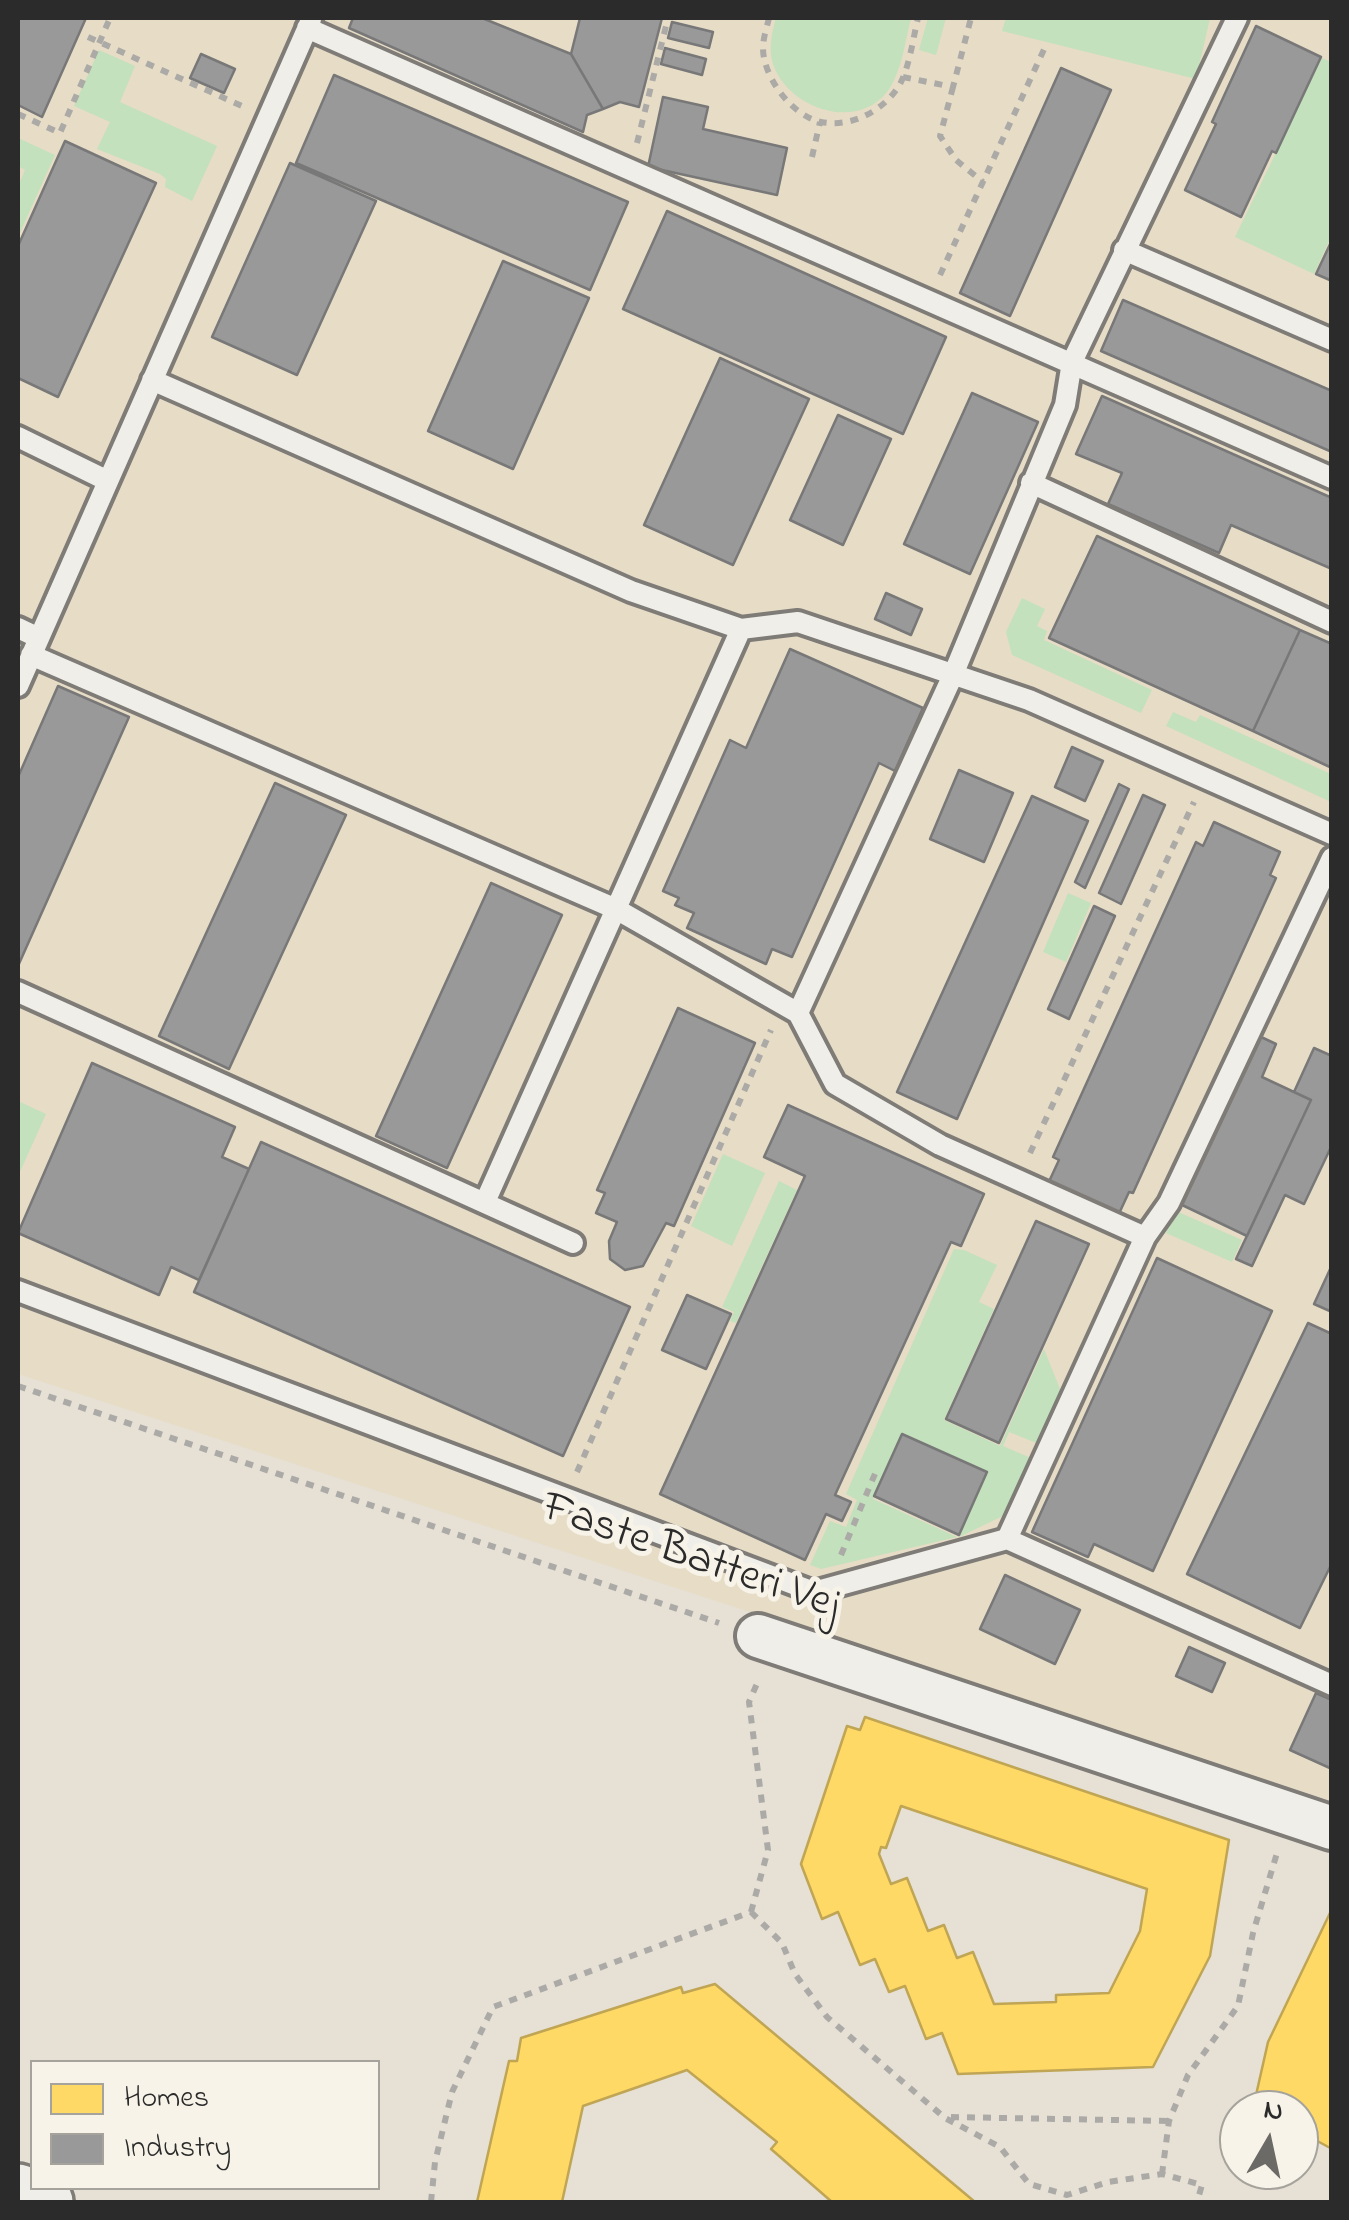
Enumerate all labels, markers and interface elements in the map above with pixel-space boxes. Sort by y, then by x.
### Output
street label: Faste Batteri Vej [534,1484,846,1636]
legend [30,2060,380,2190]
text: Homes [124,2077,209,2121]
north arrow [1219,2090,1319,2190]
text: N [1261,2090,1286,2134]
text: Industry [124,2127,231,2171]

